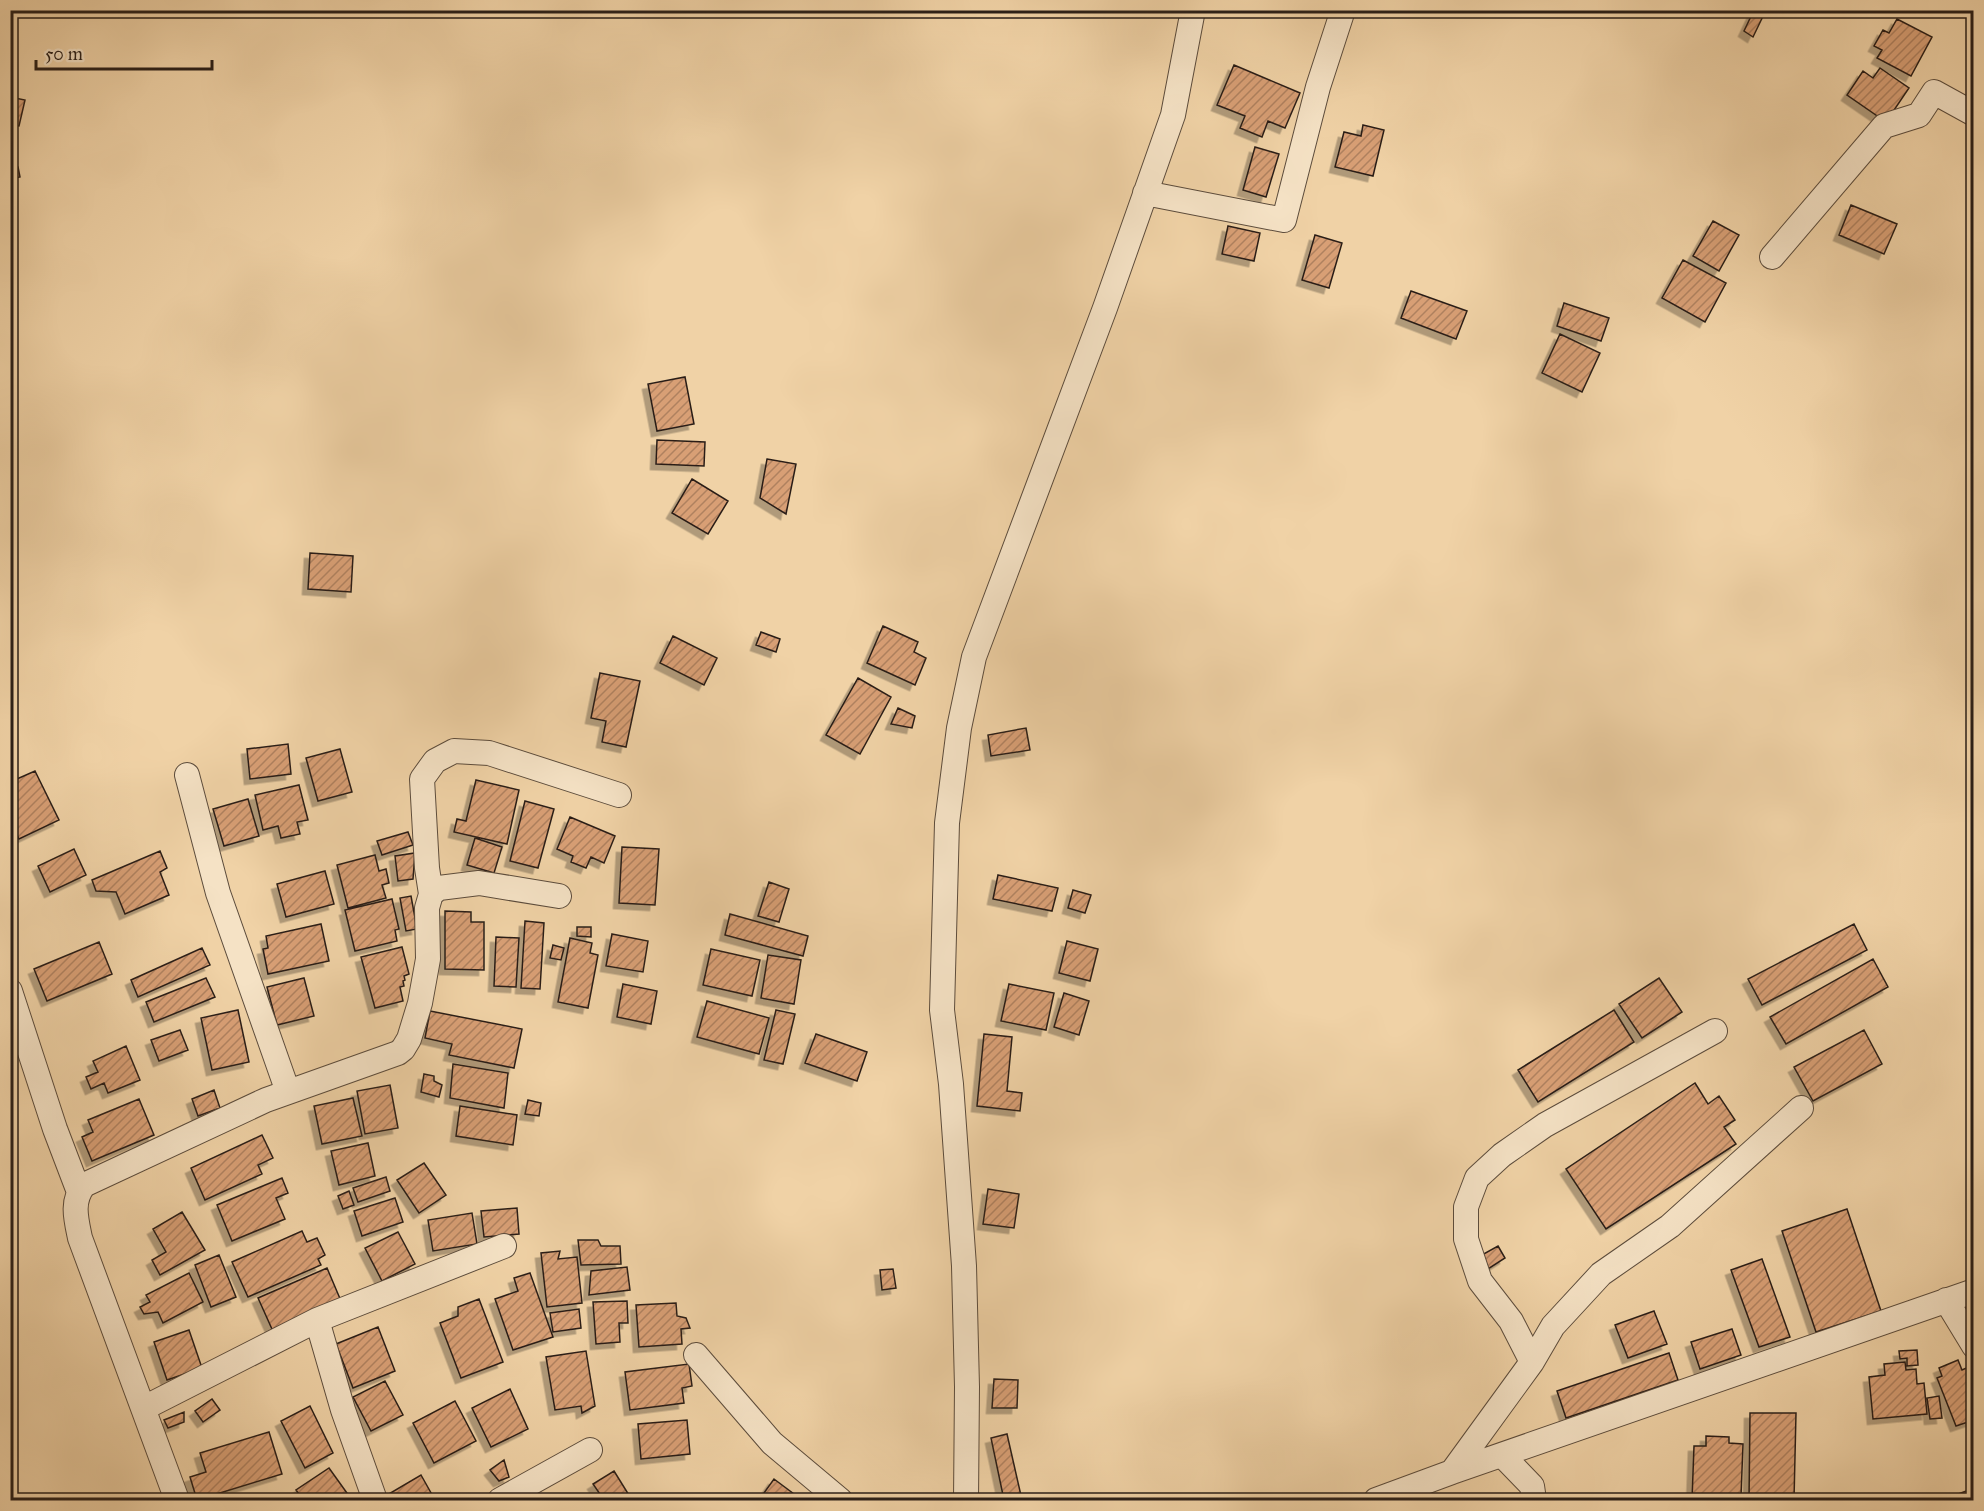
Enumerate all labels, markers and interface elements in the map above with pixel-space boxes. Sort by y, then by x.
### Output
scale bar [36,33,212,71]
text: 50 m [45,43,83,65]

